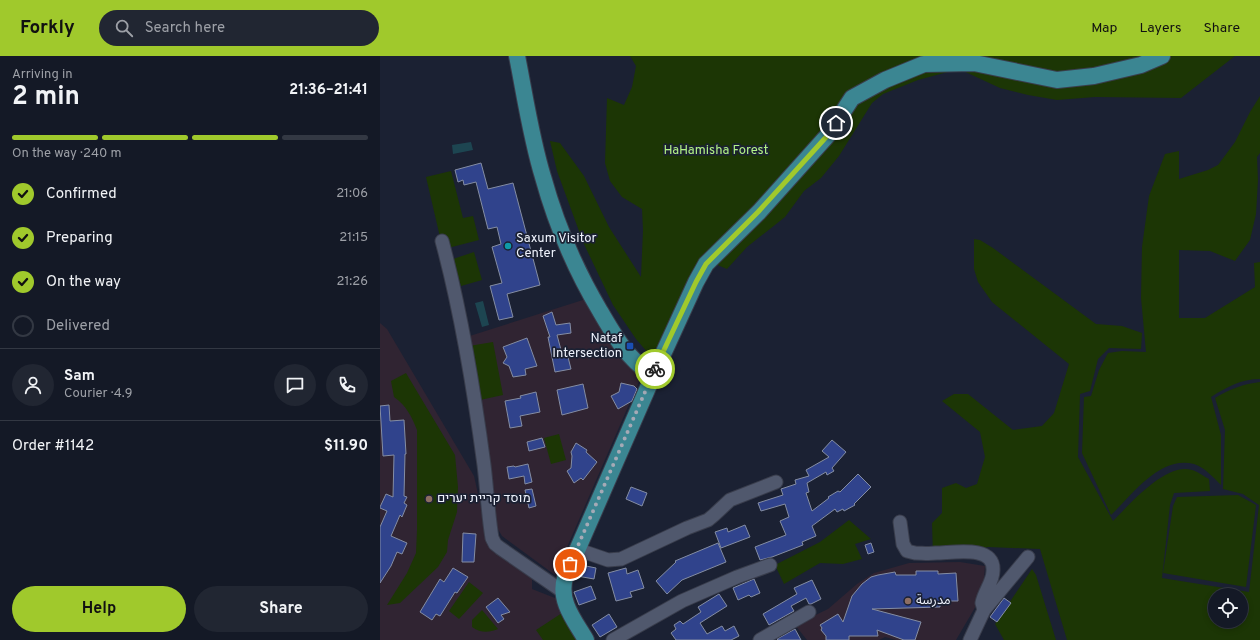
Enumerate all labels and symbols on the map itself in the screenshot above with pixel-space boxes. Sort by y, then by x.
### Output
pin [819,106,853,140]
park label: HaHamisha Forest [664,143,769,159]
place label: Saxum Visitor Center [516,231,597,262]
marker: Saxum Visitor Center [503,241,513,251]
place label: Nataf Intersection [552,331,623,362]
marker: Nataf Intersection [625,341,635,351]
courier [635,349,675,389]
place label: מוסד קריית יערים [437,491,531,507]
marker: מוסד קריית יערים [424,494,434,504]
pin [553,547,587,581]
place label: مدرسة [916,593,951,609]
marker: مدرسة [903,596,913,606]

